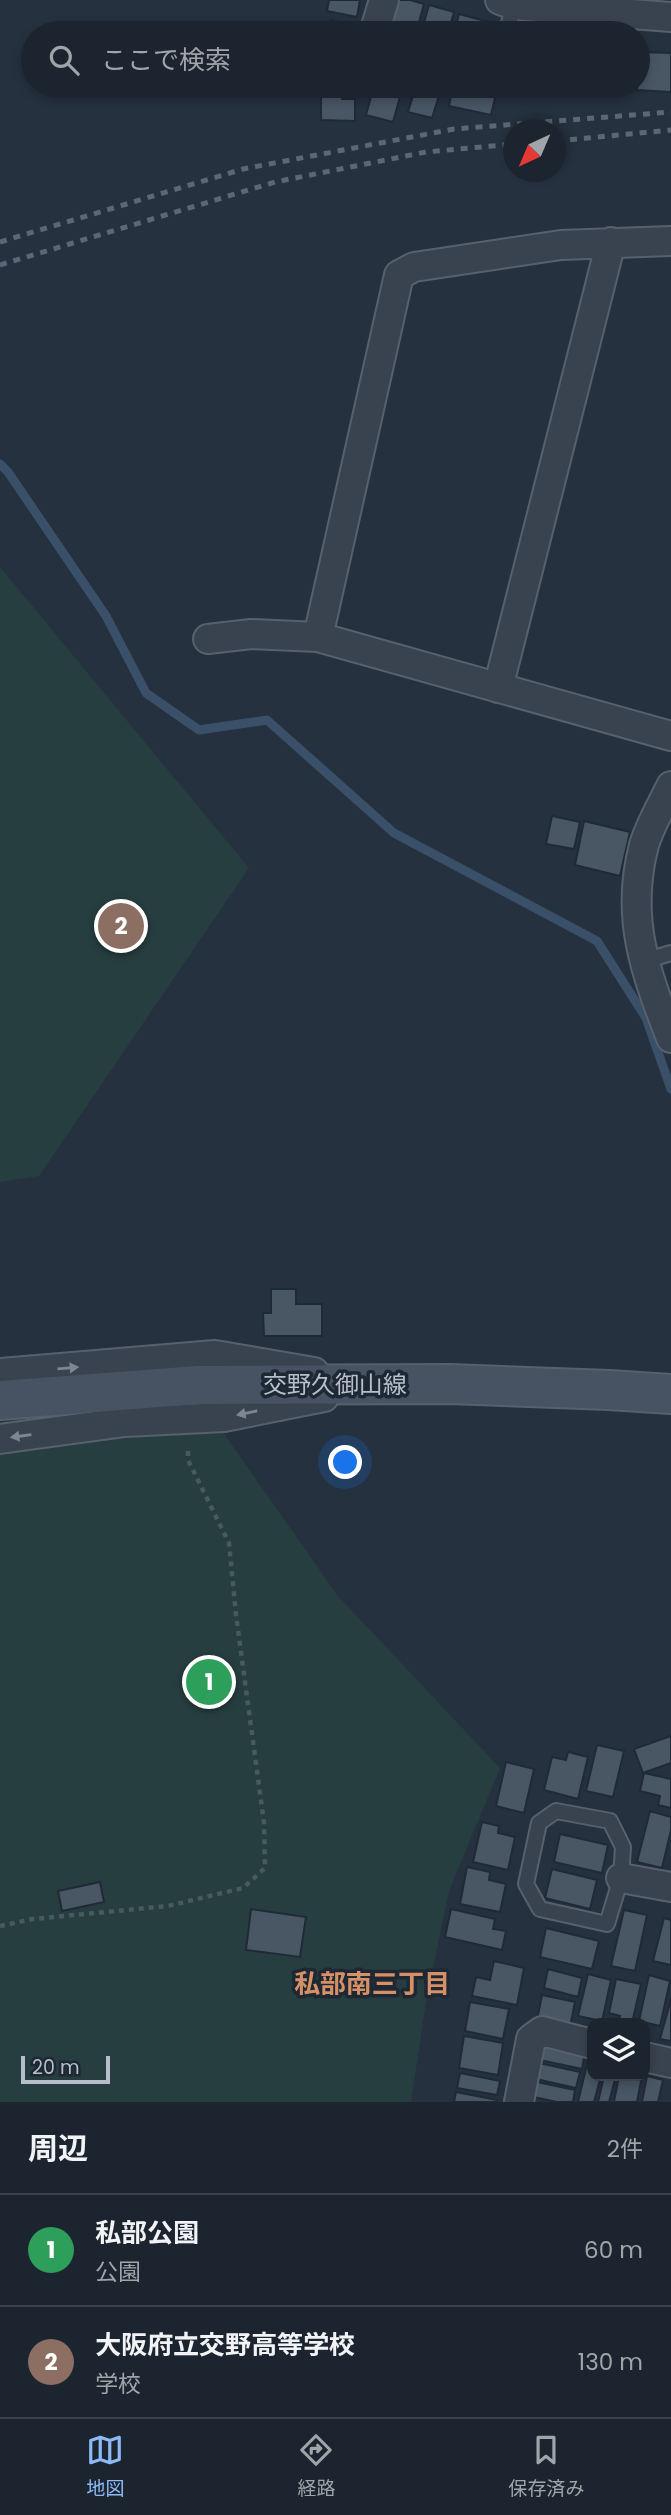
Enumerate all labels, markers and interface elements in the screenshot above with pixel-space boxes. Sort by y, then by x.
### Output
search box [21,21,650,98]
icon: search [45,41,83,79]
text: ここで検索 [101,42,231,78]
north arrow [503,119,566,182]
pin: 2 [98,900,144,952]
one-way arrow [57,1362,79,1373]
street label: 交野久御山線 [263,1368,407,1401]
one-way arrow [236,1407,258,1418]
one-way arrow [10,1431,32,1442]
your location [328,1445,362,1479]
pin: 1 [186,1656,232,1708]
district label: 私部南三丁目 [294,1966,450,2002]
map controls [587,2018,650,2081]
button: layers [587,2018,650,2081]
scale bar [21,2053,110,2085]
text: 20 m [32,2054,80,2081]
text: 周辺 [28,2127,88,2170]
text: 2件 [607,2133,643,2165]
text: 私部公園 [95,2215,199,2251]
text: 1 [47,2234,55,2266]
text: 60 m [584,2234,643,2266]
text: 公園 [95,2256,141,2288]
text: 大阪府立交野高等学校 [95,2327,355,2363]
text: 2 [44,2346,58,2378]
text: 130 m [578,2346,643,2378]
text: 学校 [95,2368,141,2400]
tab: 地図 [86,2431,125,2503]
tab: 経路 [297,2431,336,2503]
tab: 保存済み [508,2431,585,2503]

